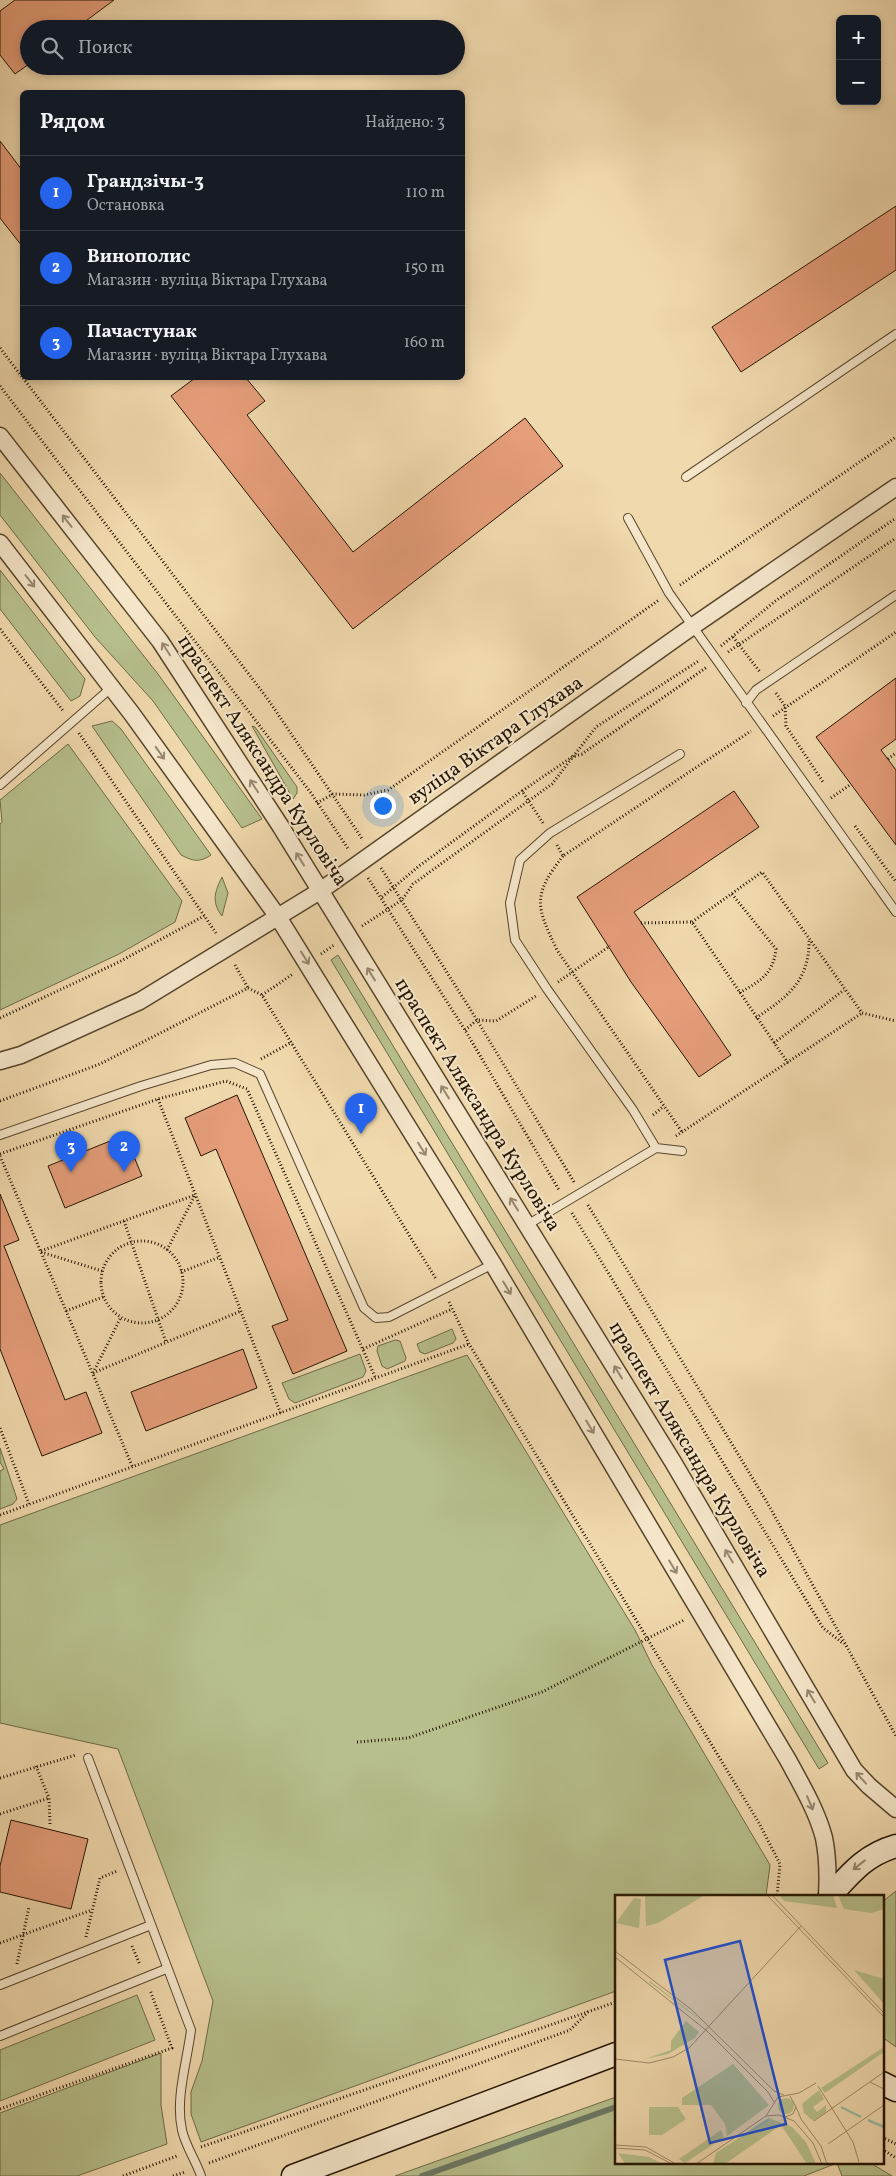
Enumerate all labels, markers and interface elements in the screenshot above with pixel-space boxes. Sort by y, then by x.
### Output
map controls [836,15,881,105]
button: + [836,15,881,60]
search box [20,20,465,75]
icon: search [38,34,66,62]
text: Поиск [78,35,132,61]
button: − [836,60,881,105]
text: Рядом [40,108,105,137]
text: Найдено: 3 [365,112,445,134]
text: Грандзічы-3 [87,169,204,195]
text: 1 [53,182,59,204]
text: 110 m [406,182,445,204]
text: Остановка [87,195,165,217]
text: Винополис [87,244,190,270]
text: 2 [52,257,60,279]
text: 150 m [404,257,445,279]
text: Магазин · вуліца Віктара Глухава [87,270,328,292]
text: Пачастунак [87,319,197,345]
text: 3 [52,332,60,354]
text: 160 m [404,332,445,354]
text: Магазин · вуліца Віктара Глухава [87,345,328,367]
one-way arrow [61,515,72,528]
one-way arrow [24,574,35,587]
street label: праспект Аляксандра Курловіча [170,630,354,892]
one-way arrow [161,643,171,657]
street label: вуліца Віктара Глухава [403,670,589,812]
one-way arrow [155,746,165,760]
one-way arrow [249,779,259,793]
your location [370,793,396,819]
one-way arrow [295,852,305,866]
one-way arrow [300,951,310,965]
one-way arrow [366,967,376,981]
street label: праспект Аляксандра Курловіча [387,973,567,1237]
one-way arrow [439,1085,450,1099]
pin: 1 [345,1093,377,1134]
pin: 3 [55,1131,87,1172]
pin: 2 [108,1131,140,1172]
one-way arrow [418,1142,428,1156]
one-way arrow [508,1197,519,1211]
one-way arrow [502,1280,512,1294]
street label: праспект Аляксандра Курловіча [601,1317,777,1583]
one-way arrow [612,1366,622,1380]
one-way arrow [586,1420,596,1434]
one-way arrow [723,1550,733,1564]
one-way arrow [669,1559,679,1574]
one-way arrow [806,1689,816,1704]
one-way arrow [855,1771,867,1784]
one-way arrow [805,1795,815,1810]
one-way arrow [853,1860,866,1871]
inset map [615,1895,884,2164]

